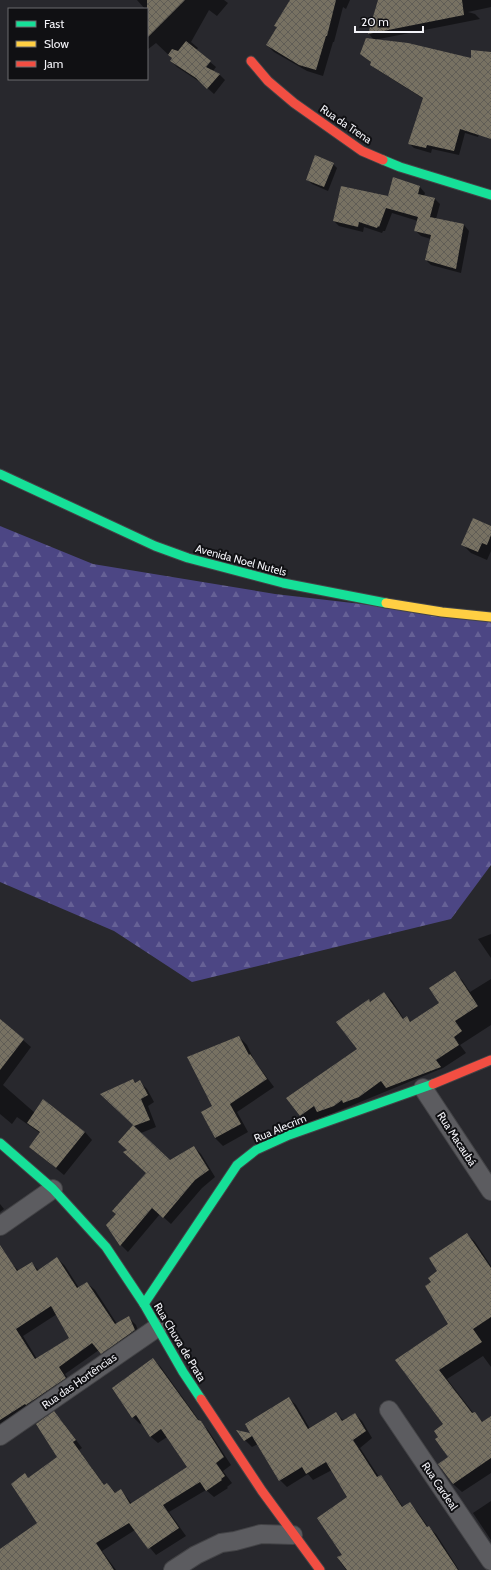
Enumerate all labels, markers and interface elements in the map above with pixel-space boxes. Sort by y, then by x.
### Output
legend [8,8,148,80]
scale bar [355,8,423,34]
text: 20 m [361,14,389,29]
text: Fast [44,16,64,31]
text: Slow [44,36,69,51]
text: Jam [43,56,63,71]
street label: Rua da Trena [318,102,375,147]
street label: Avenida Noel Nutels [194,541,289,579]
street label: Rua Macaubá [434,1109,480,1169]
street label: Rua Alecrim [252,1111,309,1145]
street label: Rua Chuva de Prata [151,1300,209,1385]
street label: Rua das Hortências [39,1350,119,1412]
street label: Rua Cardeal [419,1459,461,1513]

